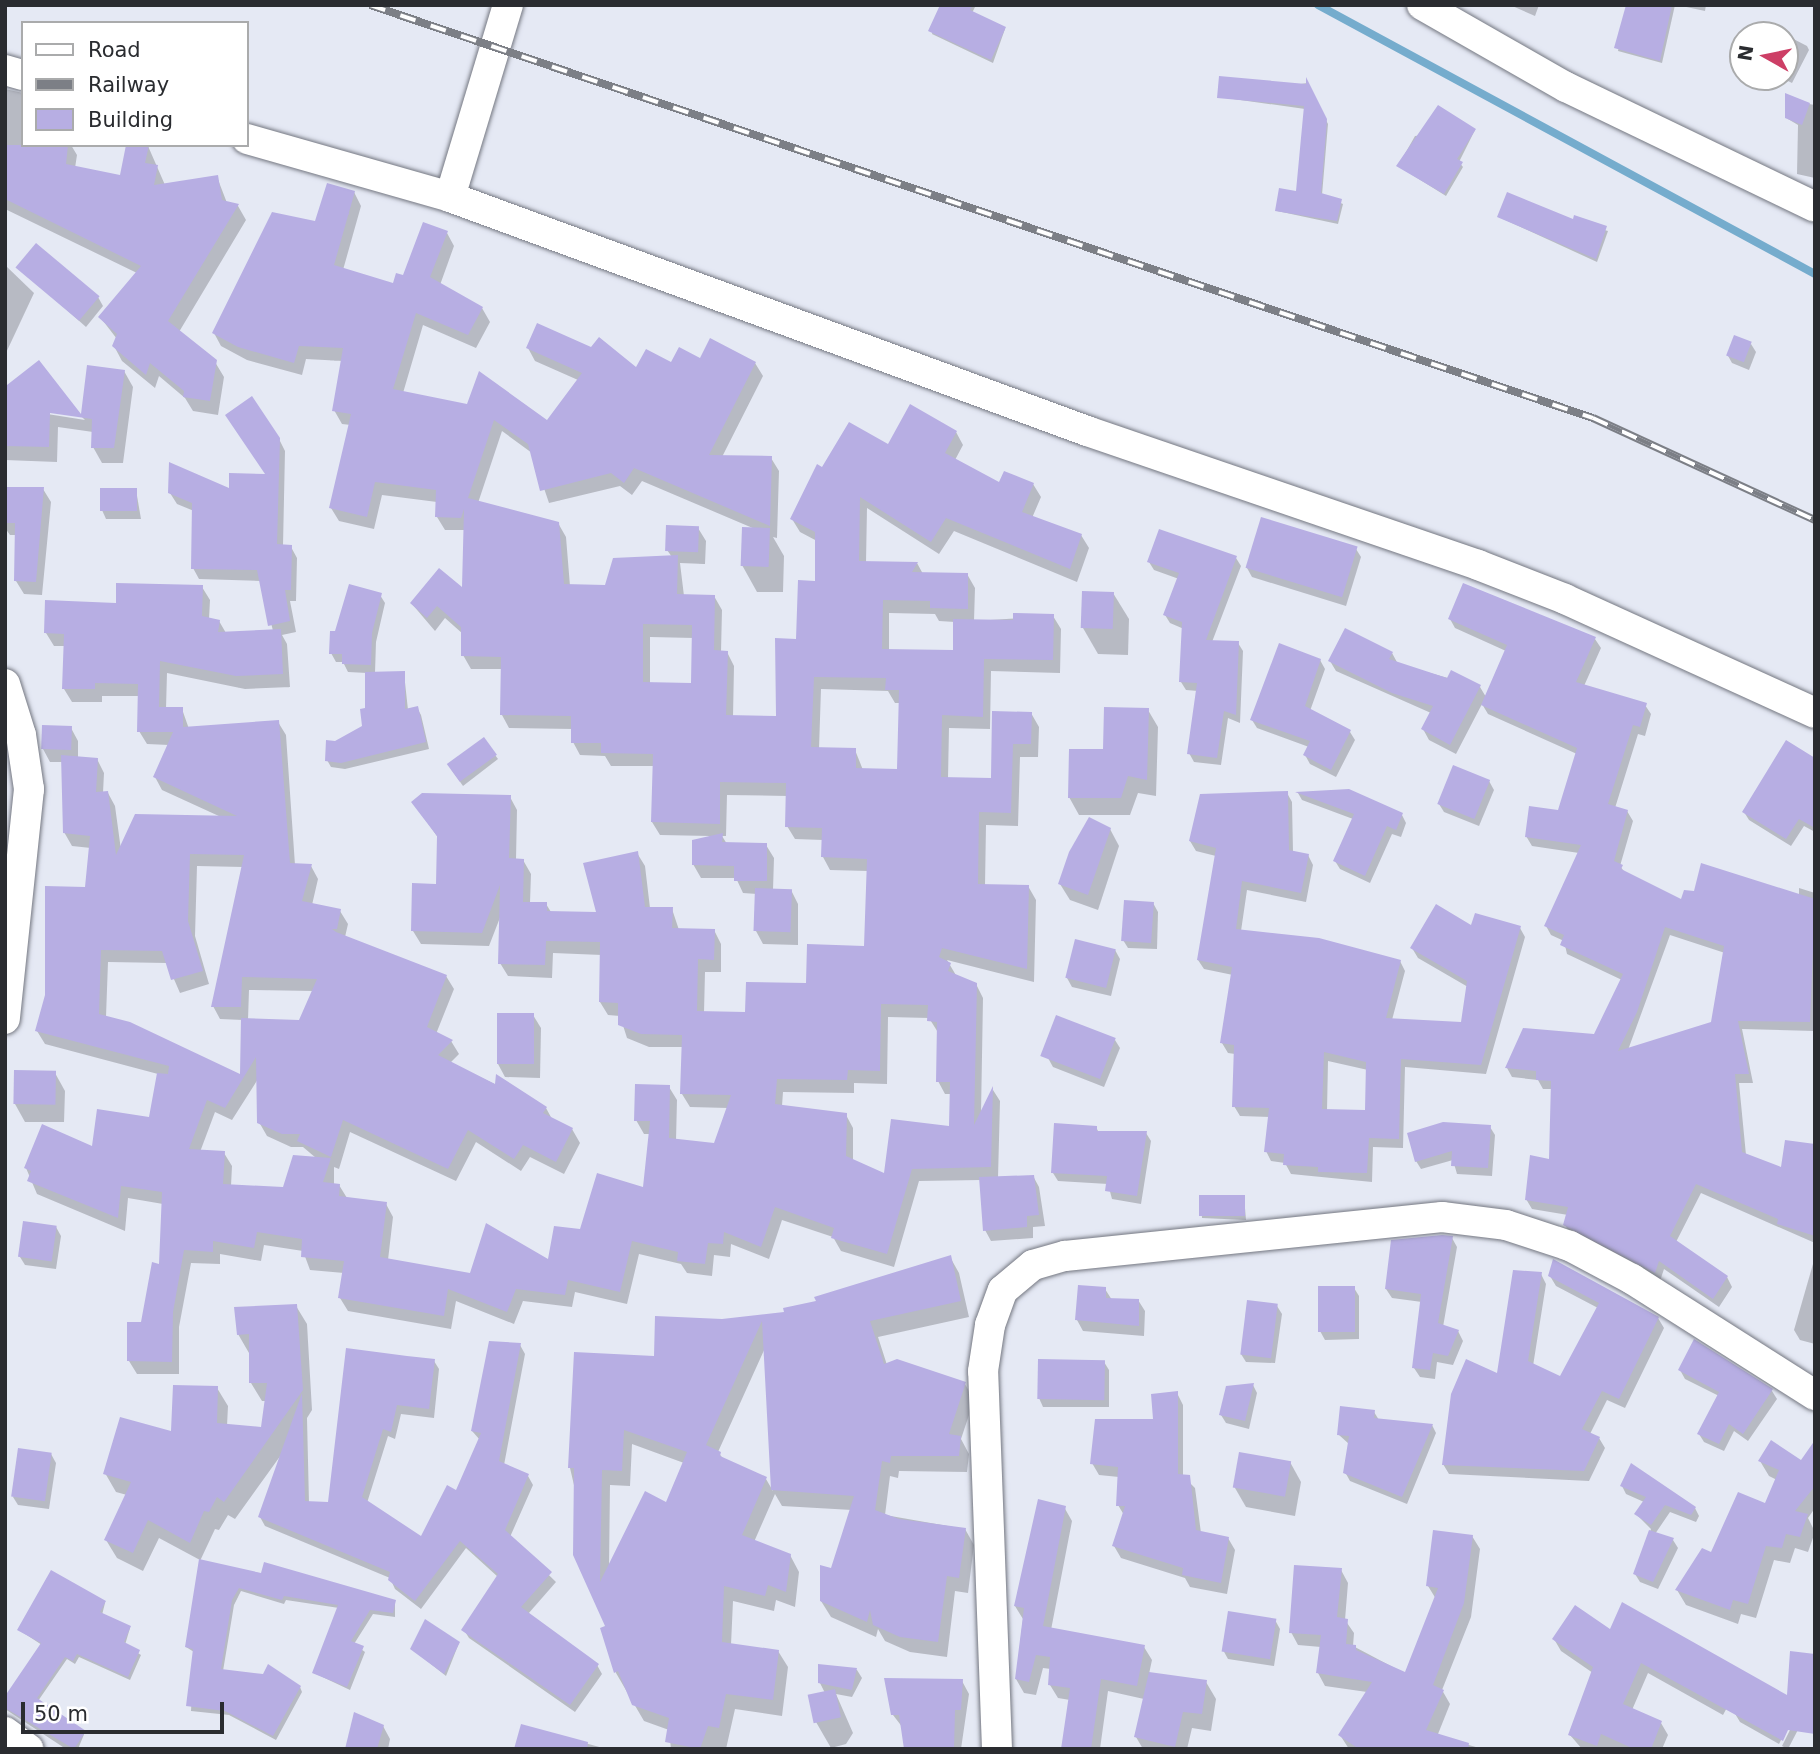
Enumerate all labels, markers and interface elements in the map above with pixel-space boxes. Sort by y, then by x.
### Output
legend [21,21,248,147]
north arrow [1729,21,1799,91]
text: Road [88,38,141,62]
text: N [1733,43,1757,63]
text: Railway [88,73,169,97]
text: Building [88,108,173,132]
scale bar [24,1688,228,1732]
text: 50 m [34,1702,88,1726]

